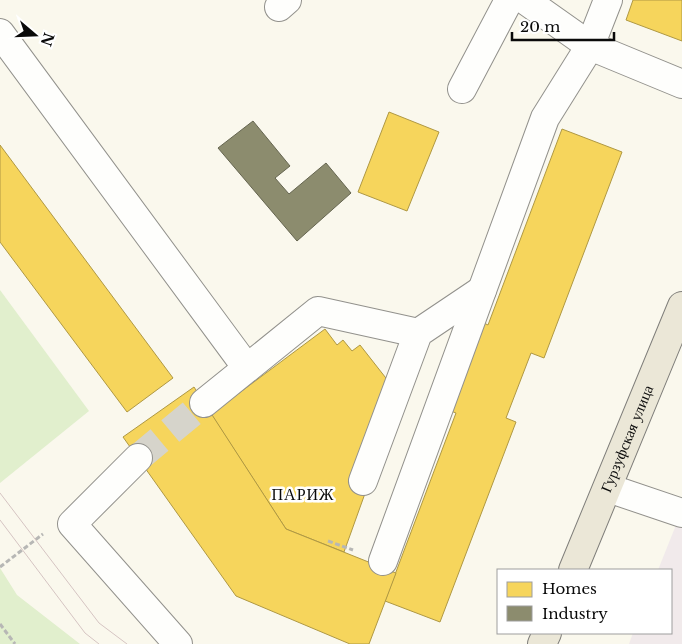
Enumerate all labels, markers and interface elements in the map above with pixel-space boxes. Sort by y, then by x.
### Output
north arrow [10,10,60,60]
scale bar [512,10,614,42]
text: 20 m [520,17,560,36]
text: N [37,30,58,48]
street label: Гурзуфская улица [596,382,657,495]
district label: ПАРИЖ [272,484,334,504]
legend [497,569,672,634]
text: Homes [542,579,597,598]
text: Industry [542,604,608,623]

